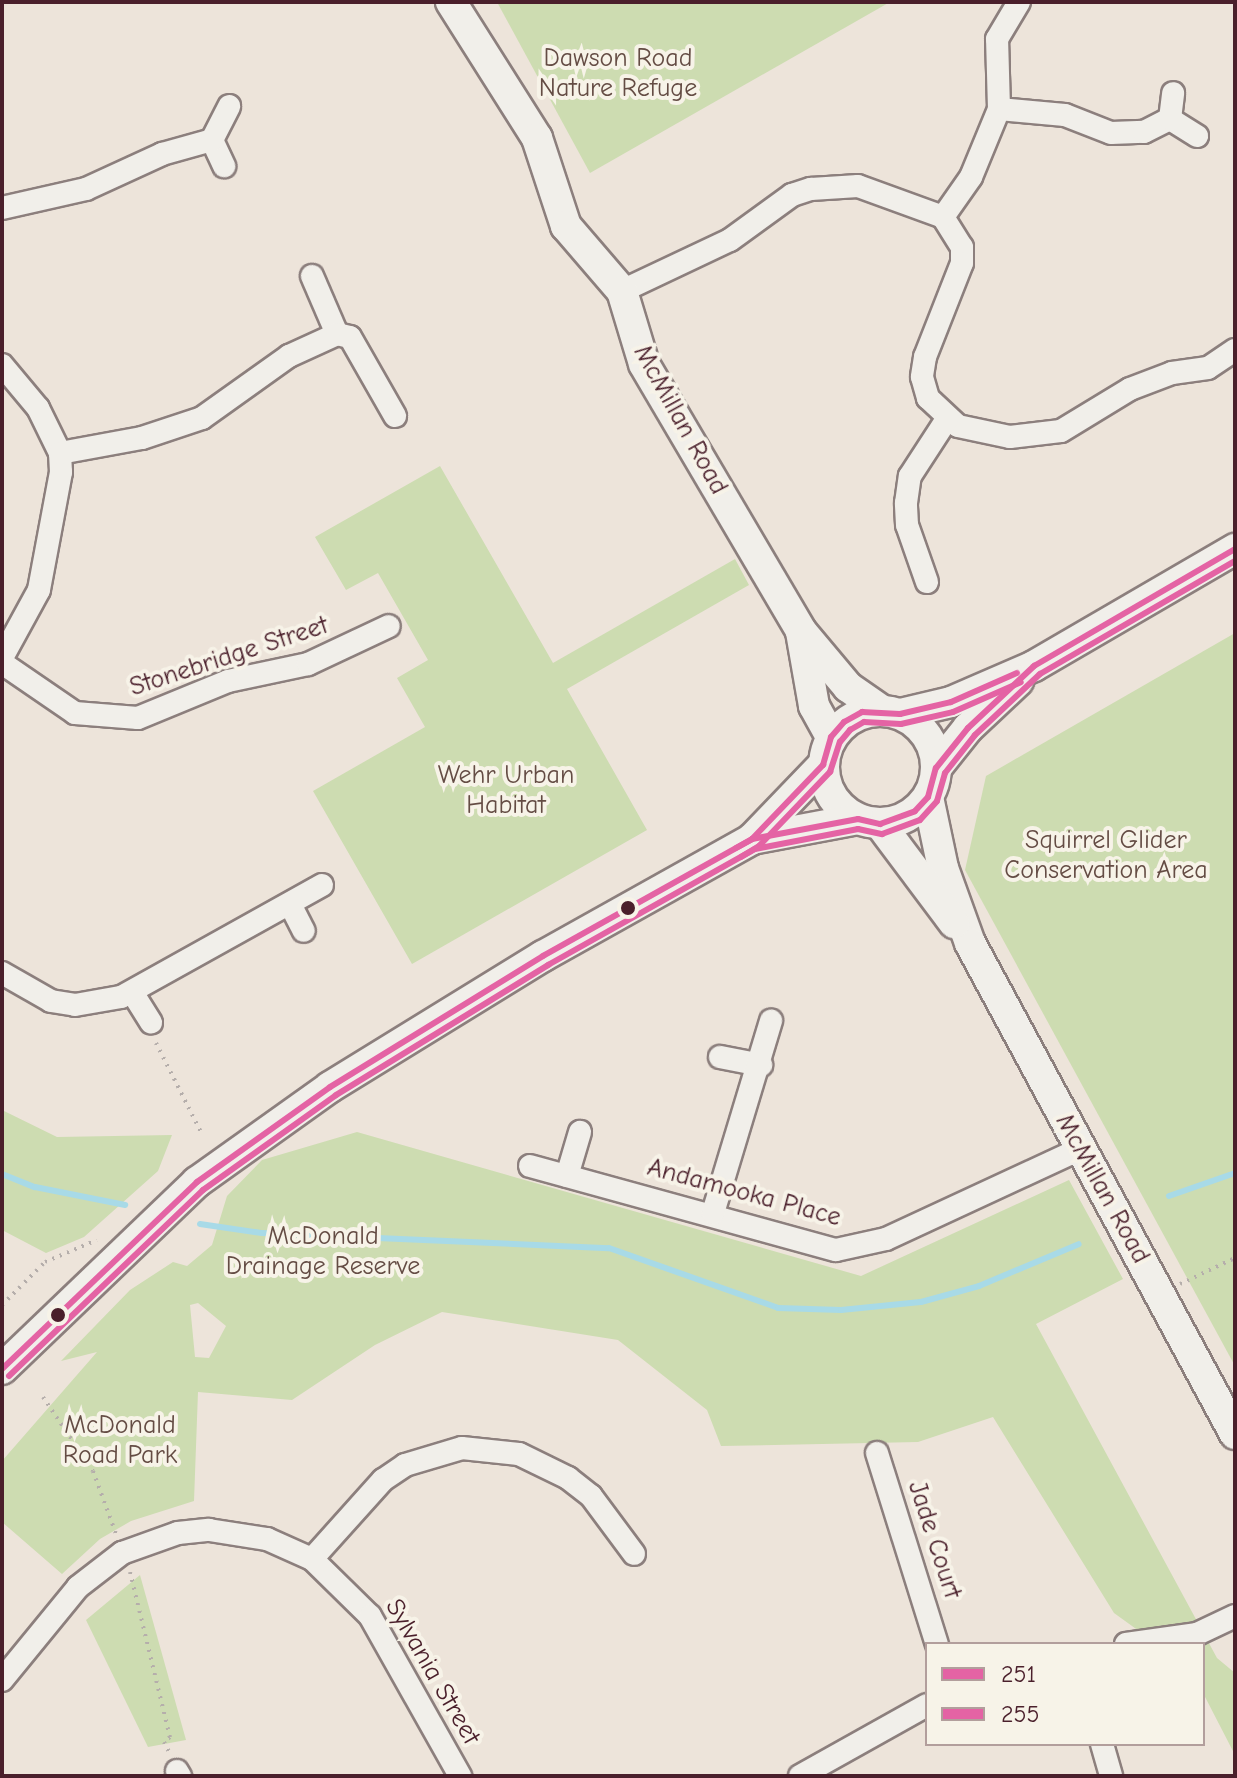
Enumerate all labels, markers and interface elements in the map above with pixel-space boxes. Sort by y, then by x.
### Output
park label: Dawson Road Nature Refuge [539,43,697,104]
street label: McMillan Road [626,340,734,500]
street label: Stonebridge Street [126,610,332,704]
park label: Wehr Urban Habitat [438,760,574,822]
park label: Squirrel Glider Conservation Area [1004,825,1208,886]
unlabelled marker [620,900,636,916]
street label: McMillan Road [1048,1109,1156,1269]
street label: Andamooka Place [644,1152,844,1234]
park label: McDonald Drainage Reserve [226,1221,420,1282]
unlabelled marker [50,1307,66,1323]
park label: McDonald Road Park [63,1410,177,1472]
street label: Jade Court [900,1477,968,1603]
street label: Sylvania Street [378,1594,486,1750]
legend [925,1642,1205,1746]
text: 251 [1001,1660,1036,1688]
text: 255 [1001,1700,1040,1728]

